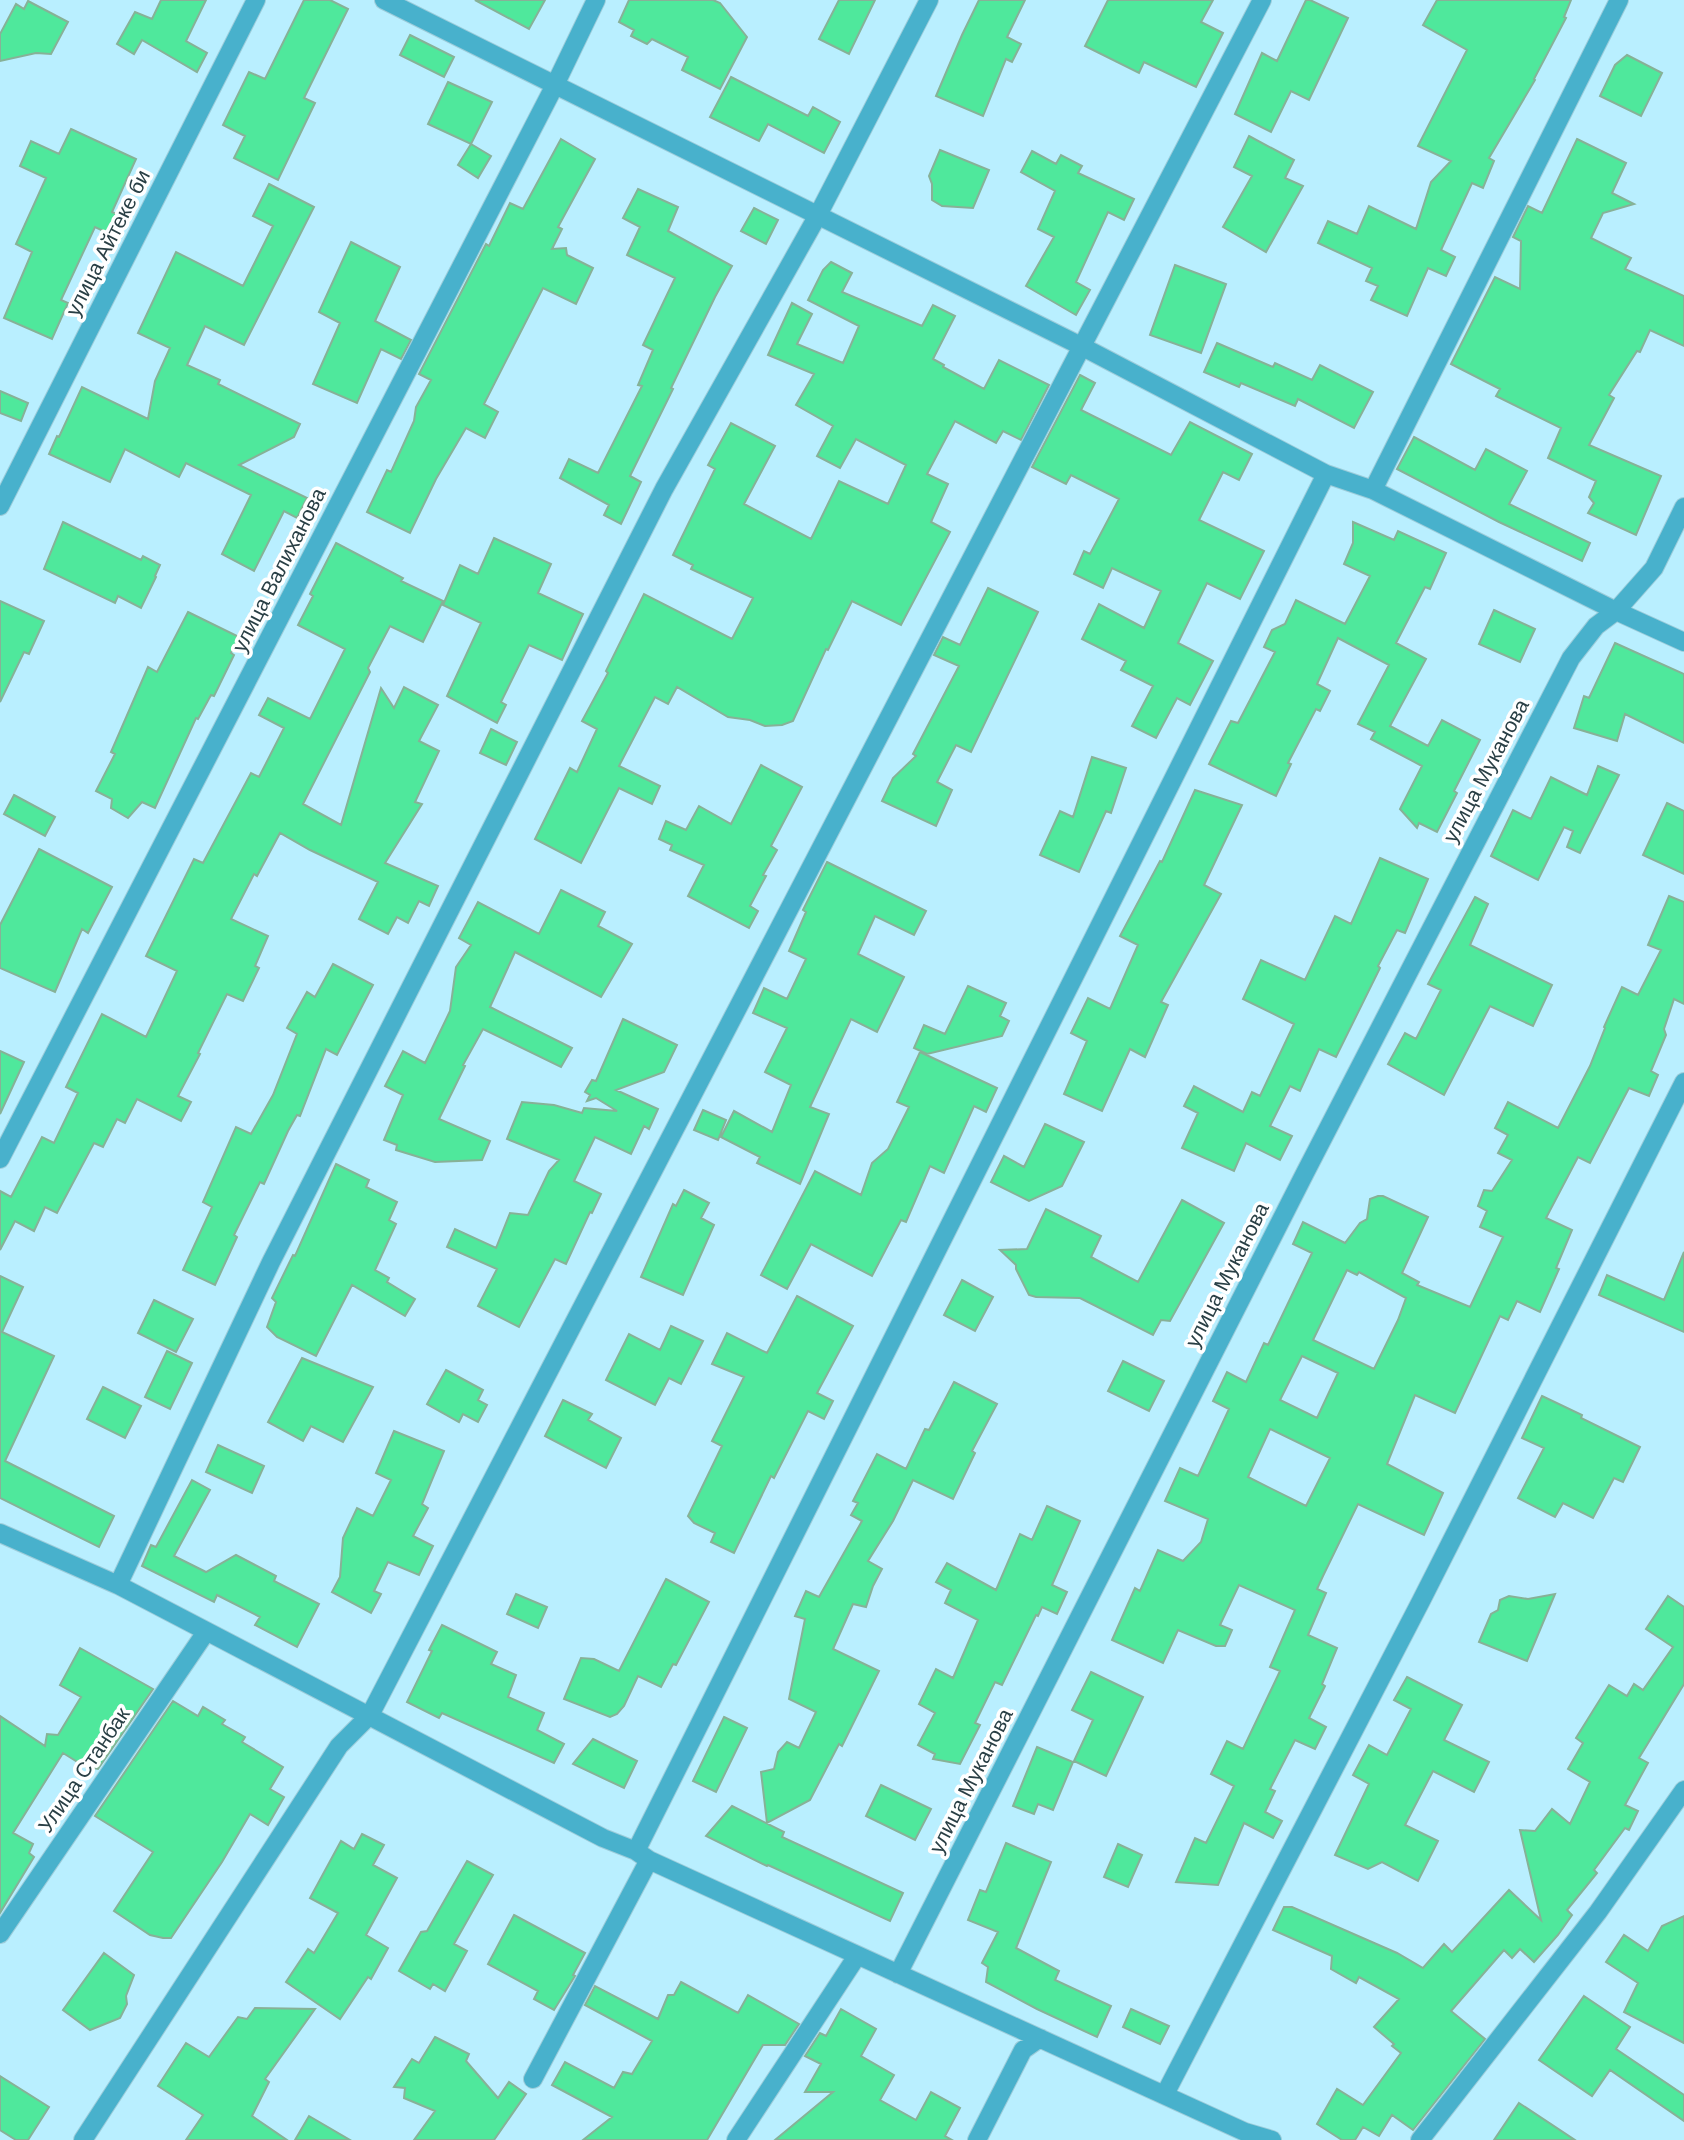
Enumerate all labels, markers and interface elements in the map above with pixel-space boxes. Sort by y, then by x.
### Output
street label: улица Айтеке би [59,165,157,321]
street label: улица Валиханова [225,483,333,657]
street label: улица Муканова [1436,694,1536,848]
street label: улица Муканова [1178,1198,1276,1352]
street label: Улица Станбак [32,1701,137,1838]
street label: улица Муканова [922,1704,1020,1858]

